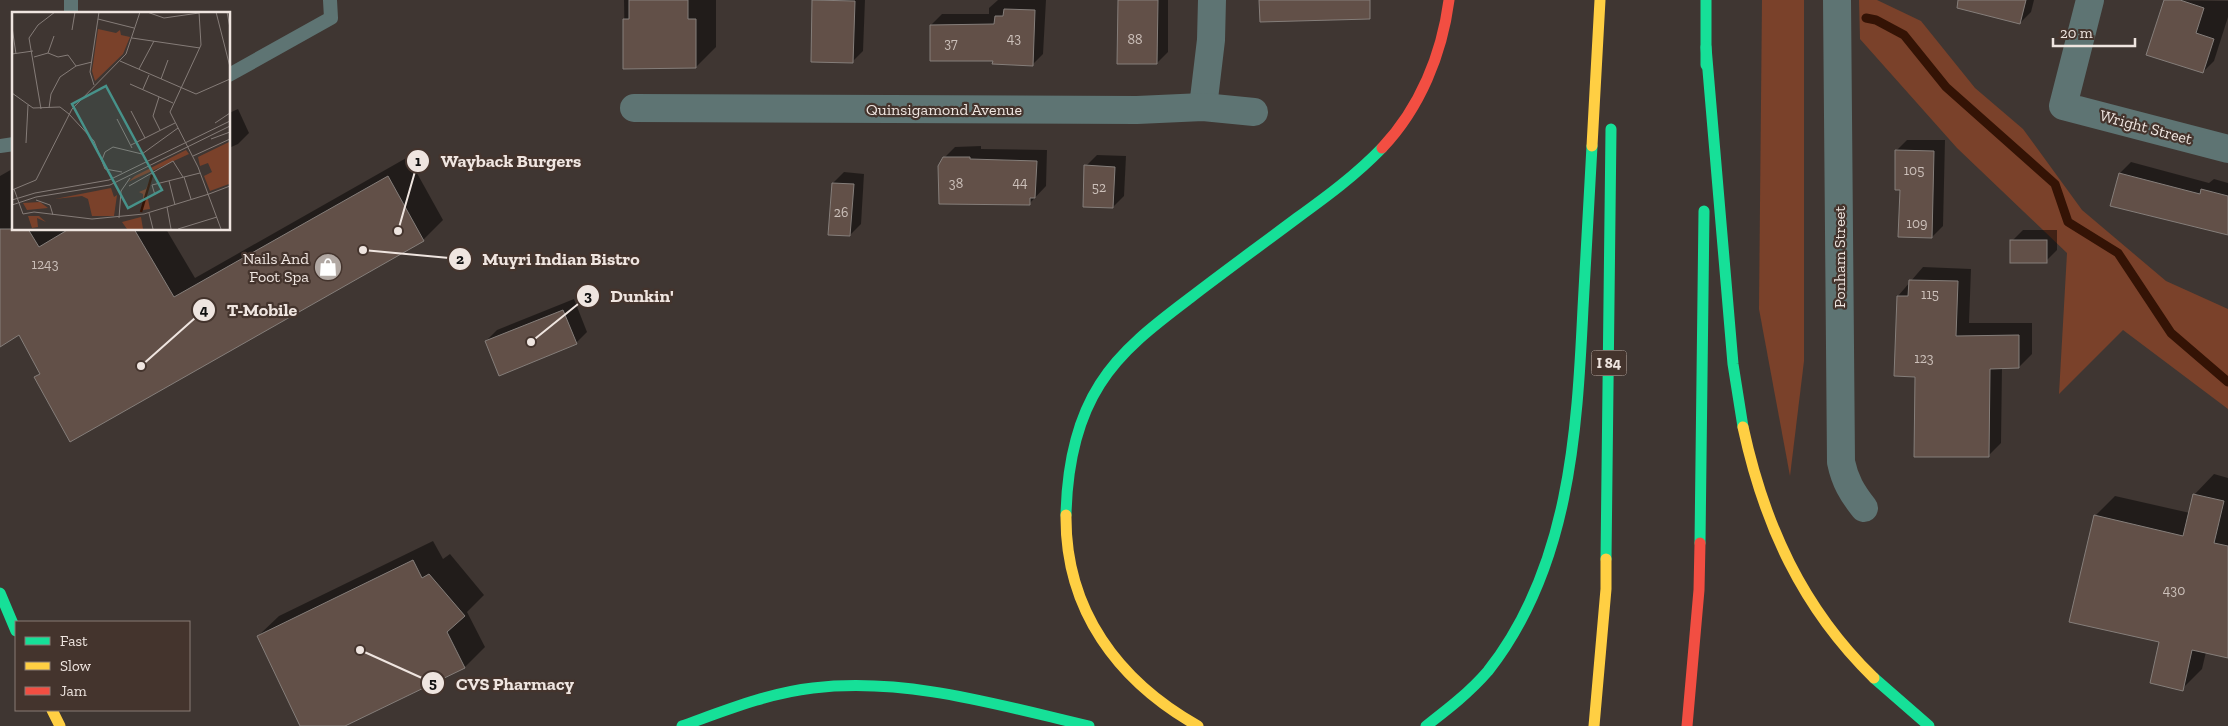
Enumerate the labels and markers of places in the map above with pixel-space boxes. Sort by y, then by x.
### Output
callout: Wayback Burgers [406,144,591,177]
callout: Muyri Indian Bistro [447,242,650,275]
place label: Nails And Foot Spa [243,249,309,286]
shop icon: Nails And Foot Spa [313,252,343,282]
callout: Dunkin' [576,279,684,312]
callout: T-Mobile [191,293,307,326]
callout: CVS Pharmacy [421,667,584,700]

